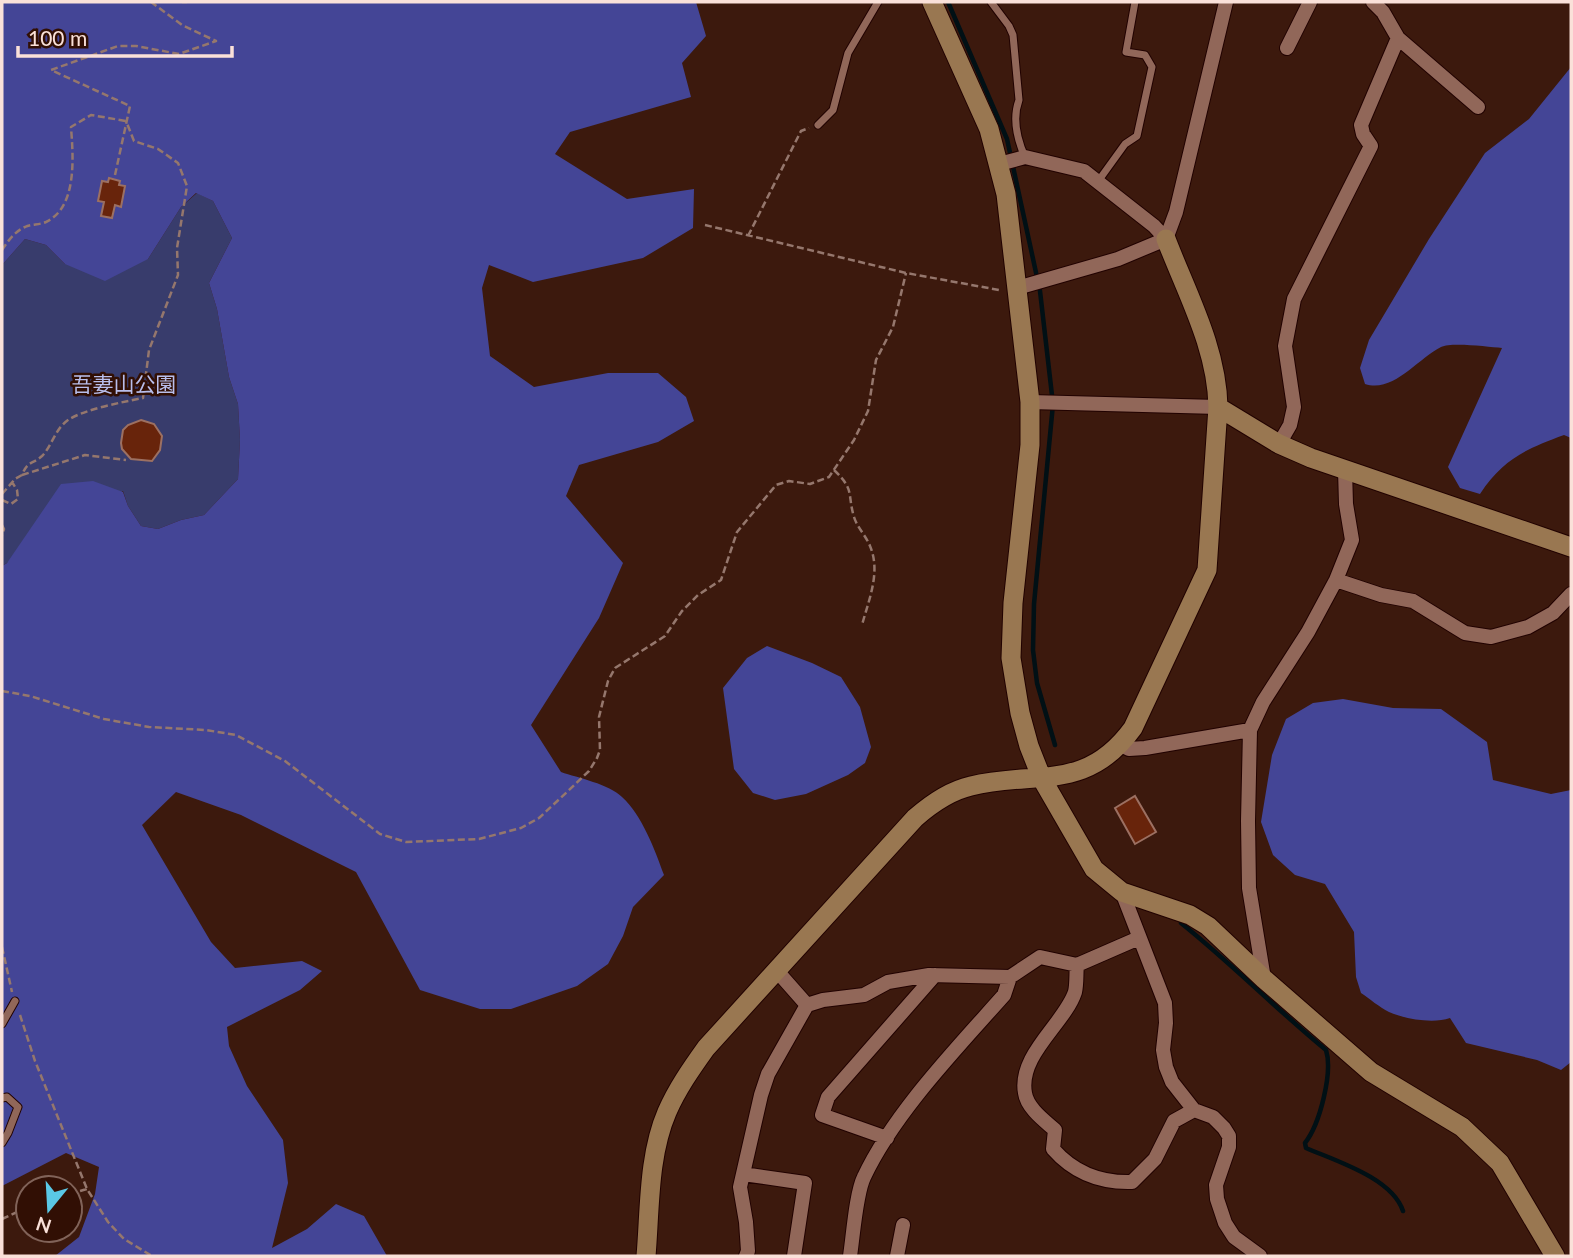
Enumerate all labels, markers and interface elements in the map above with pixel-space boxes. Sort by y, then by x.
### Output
scale bar [18,14,231,58]
text: 100 m [28,25,87,50]
park label: 吾妻山公園 [72,371,177,396]
north arrow [14,1174,84,1244]
text: N [33,1212,54,1239]

